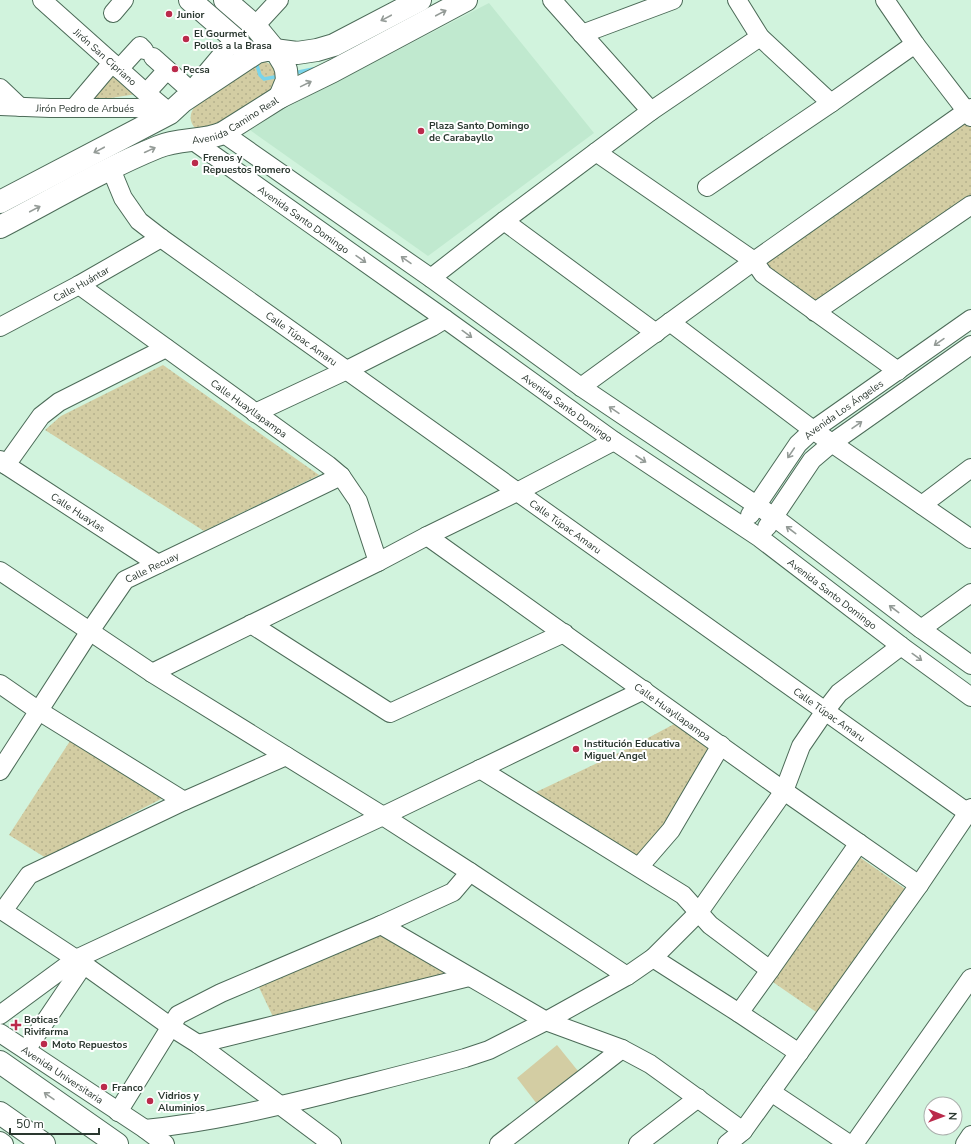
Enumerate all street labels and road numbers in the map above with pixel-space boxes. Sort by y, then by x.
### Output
street label: Jirón San Cipriano [69,25,140,90]
street label: Avenida Camino Real [191,94,281,148]
street label: Jirón Pedro de Arbués [35,101,134,116]
street label: Avenida Santo Domingo [255,183,352,257]
street label: Calle Huántar [51,263,113,306]
street label: Calle Túpac Amaru [262,309,340,370]
street label: Avenida Santo Domingo [519,371,616,446]
street label: Calle Huayllapampa [207,376,290,441]
street label: Avenida Los Ángeles [801,377,887,443]
street label: Calle Huaylas [48,490,108,536]
street label: Calle Túpac Amaru [526,497,604,558]
street label: Calle Recuay [123,549,182,587]
street label: Avenida Santo Domingo [784,556,880,633]
street label: Calle Huayllapampa [631,680,713,745]
street label: Calle Túpac Amaru [790,685,868,746]
street label: Avenida Universitaria [18,1043,106,1107]

